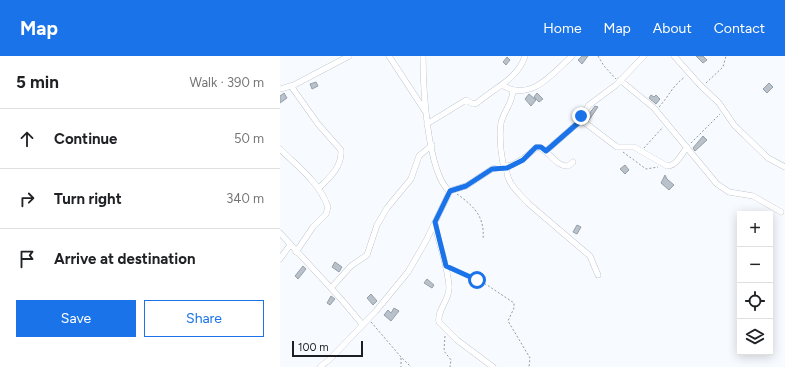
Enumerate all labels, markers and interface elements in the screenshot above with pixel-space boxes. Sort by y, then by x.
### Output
text: Map [20,17,58,40]
text: Home [543,20,582,37]
text: Map [604,20,631,37]
text: About [653,20,692,37]
text: Contact [714,20,765,37]
text: 5 min [16,72,59,92]
text: Walk · 390 m [189,75,264,90]
route end [572,107,590,125]
icon: ahead [16,128,38,150]
text: Continue [54,130,117,148]
text: 50 m [234,131,264,146]
icon: right [16,188,38,210]
text: Turn right [54,190,122,208]
text: 340 m [226,191,264,206]
map controls [737,211,773,355]
button: + [737,211,773,247]
button: − [737,247,773,283]
icon: arrive [16,248,38,270]
text: Arrive at destination [54,250,195,268]
route start [468,271,486,289]
button: locate [737,283,773,319]
button: Save [16,300,136,337]
button: Share [144,300,264,337]
button: layers [737,319,773,355]
scale bar [292,339,363,358]
text: 100 m [298,341,329,354]

